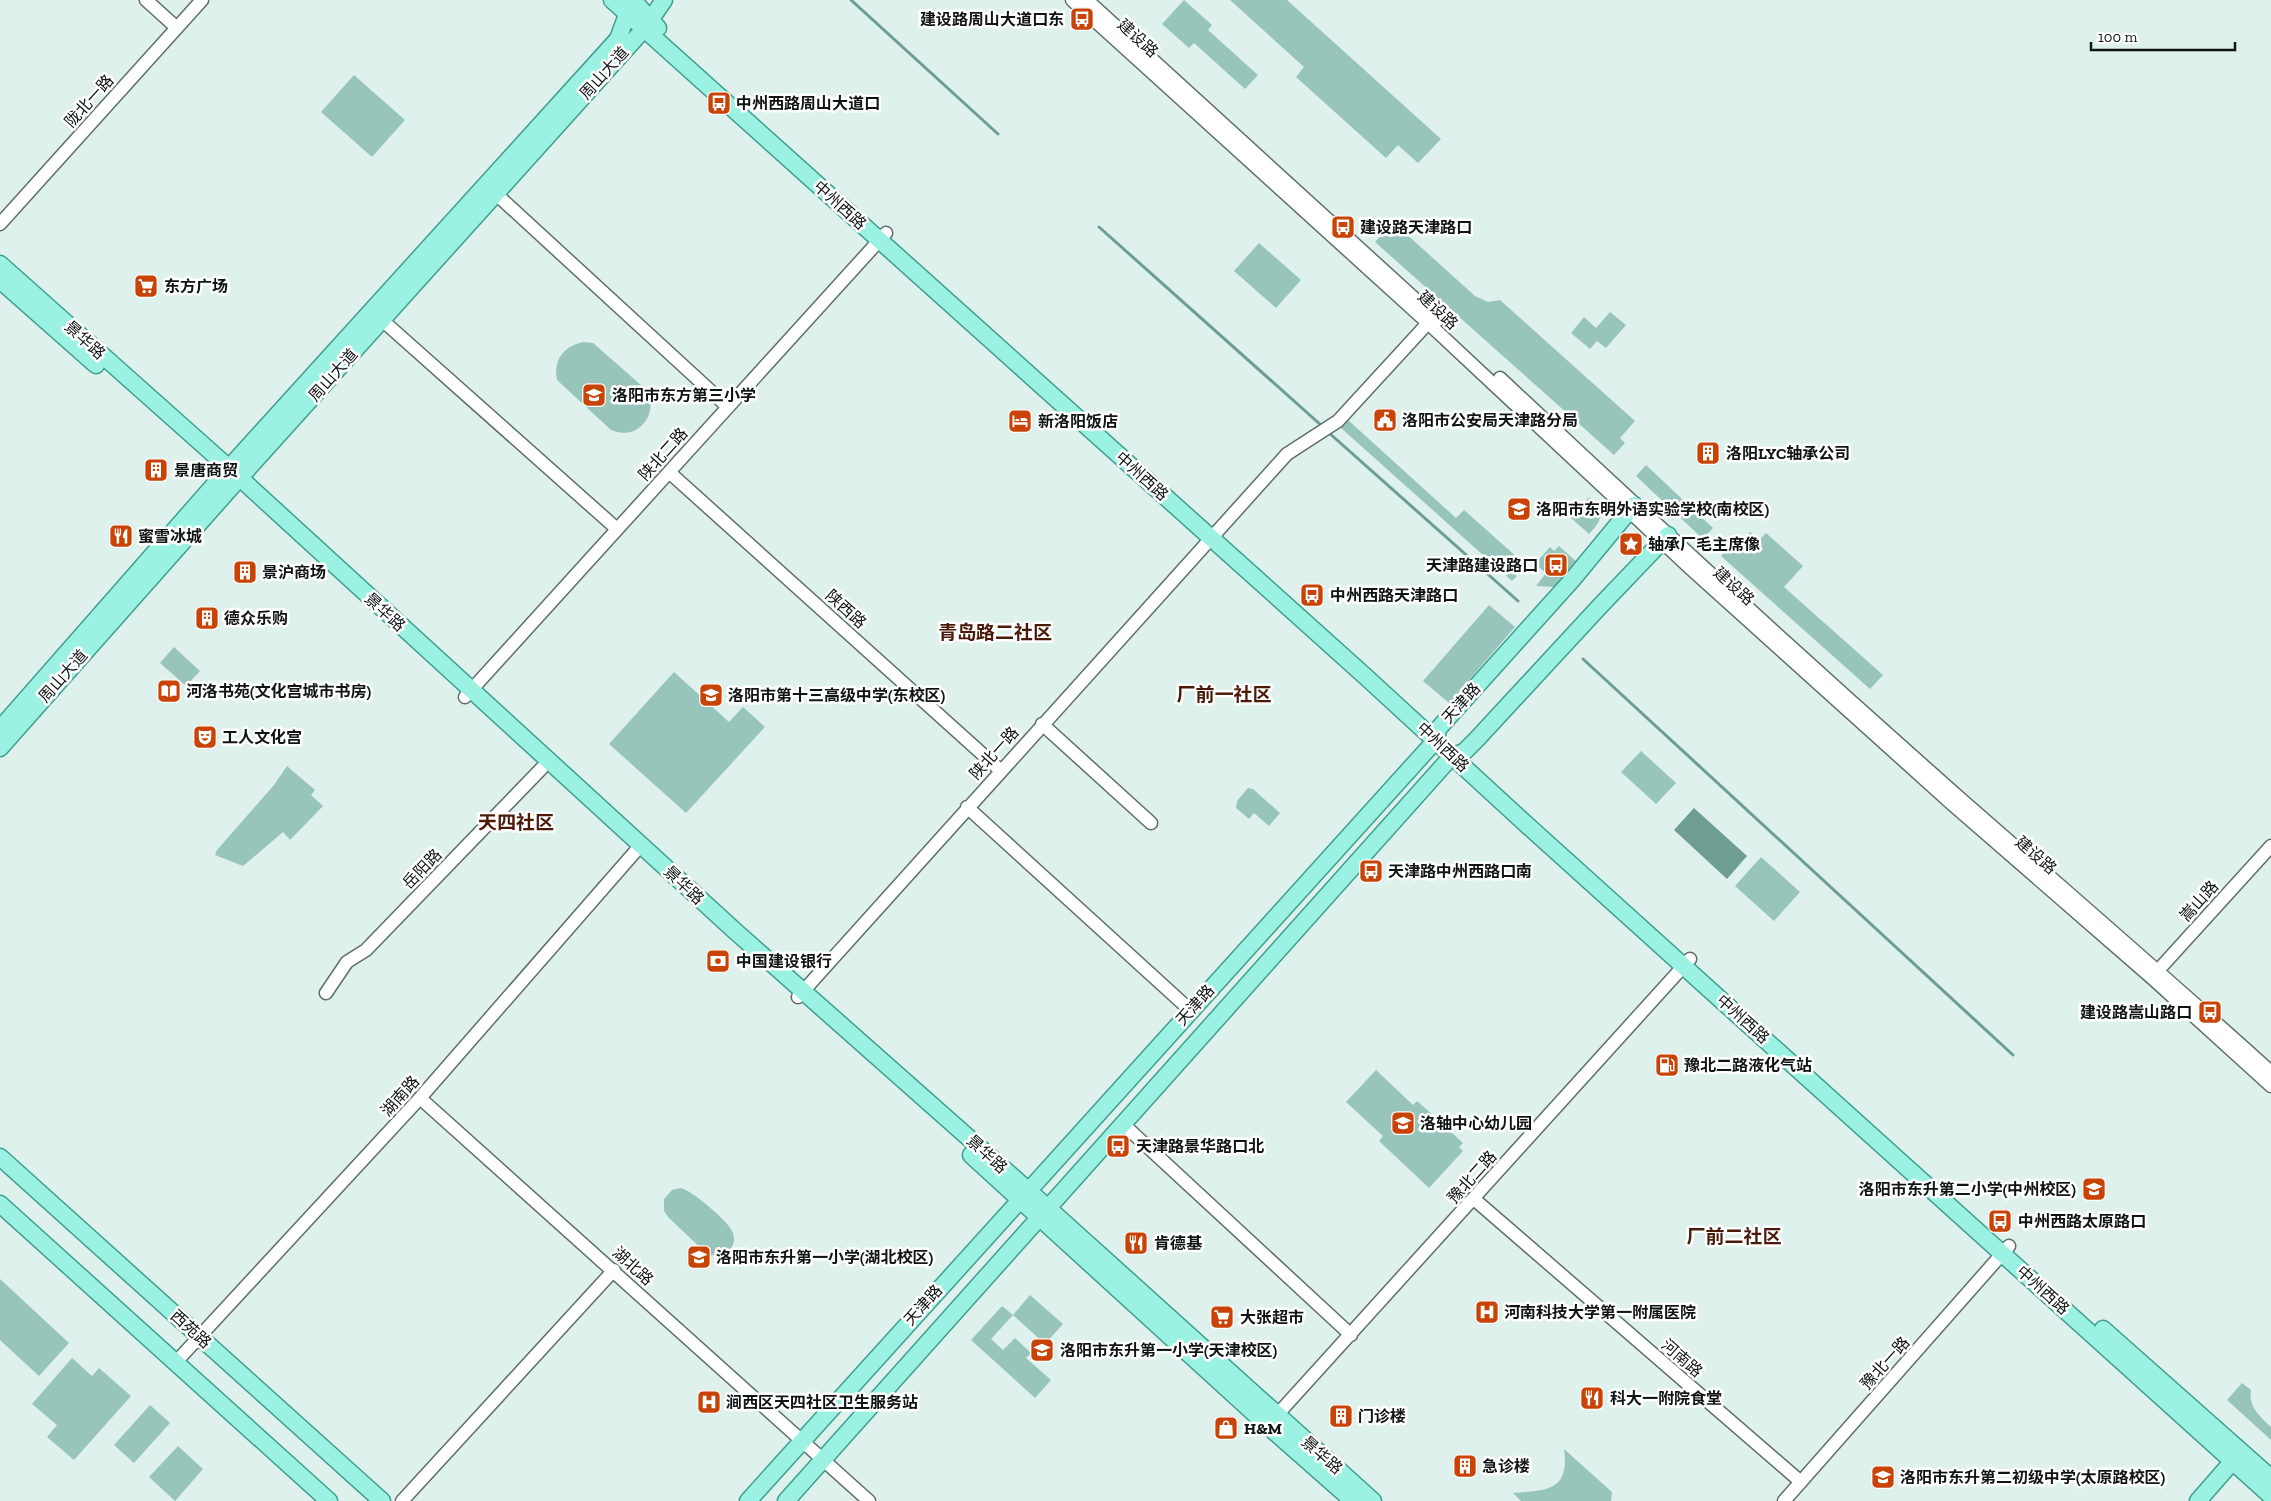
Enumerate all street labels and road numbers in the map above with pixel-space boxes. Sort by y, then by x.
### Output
street label: 建设路 [1114,15,1162,61]
street label: 周山大道 [576,43,632,103]
street label: 陇北一路 [61,71,117,131]
street label: 中州西路 [810,177,870,233]
street label: 建设路 [1414,287,1462,333]
street label: 景华路 [61,317,109,363]
street label: 周山大道 [305,345,361,405]
street label: 陕北二路 [635,424,691,484]
street label: 中州西路 [1112,448,1172,504]
street label: 建设路 [1710,563,1758,609]
street label: 陕西路 [822,586,870,632]
street label: 景华路 [361,589,409,635]
street label: 周山大道 [35,646,91,706]
street label: 天津路 [1438,679,1484,727]
street label: 中州西路 [1413,718,1473,776]
street label: 陕北一路 [966,723,1022,783]
street label: 建设路 [2012,832,2060,878]
street label: 岳阳路 [398,845,446,893]
street label: 景华路 [660,862,708,908]
street label: 嵩山路 [2176,877,2222,925]
street label: 天津路 [1172,981,1218,1029]
street label: 中州西路 [1713,991,1773,1047]
street label: 湖南路 [377,1072,423,1120]
street label: 景华路 [963,1131,1011,1177]
street label: 豫北二路 [1444,1147,1500,1207]
street label: 湖北路 [609,1243,657,1289]
street label: 中州西路 [2013,1262,2073,1318]
street label: 天津路 [900,1281,946,1329]
street label: 西苑路 [167,1306,215,1352]
street label: 豫北一路 [1857,1333,1913,1393]
street label: 河南路 [1658,1335,1706,1381]
street label: 景华路 [1298,1432,1346,1478]

